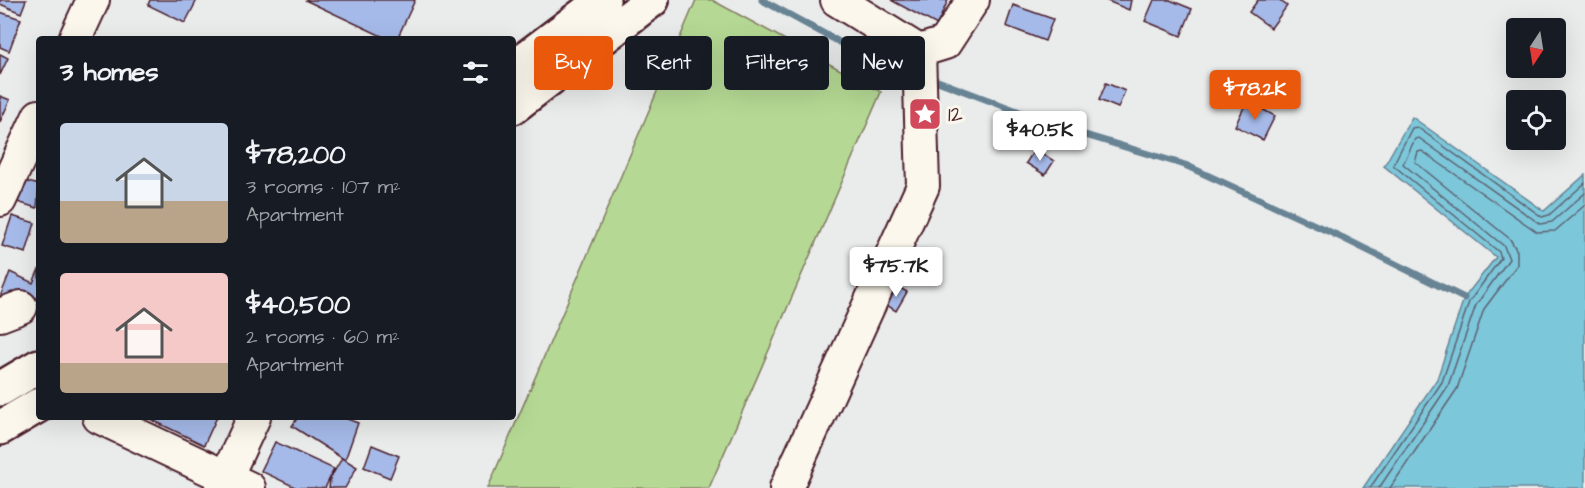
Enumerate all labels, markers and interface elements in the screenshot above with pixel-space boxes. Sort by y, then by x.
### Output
north arrow [1506,18,1566,78]
map controls [1506,18,1566,150]
chip: Buy [534,36,613,90]
chip: Rent [625,36,712,90]
chip: Filters [724,36,829,90]
chip: New [841,36,925,90]
text: 3 homes [60,54,159,90]
icon: filters [459,56,492,89]
pin: $78.2K [1206,70,1304,121]
text: $78.2K [1224,75,1286,103]
button: locate [1506,90,1566,150]
place icon: 12 [907,96,943,132]
place label: 12 [948,100,963,129]
pin: $40.5K [991,111,1089,162]
text: $40.5K [1007,116,1073,144]
text: $78,200 [246,137,346,173]
icon: home [108,147,180,219]
text: 3 rooms · 107 m² [246,173,401,201]
text: Apartment [246,201,344,229]
pin: $75.7K [847,247,945,298]
text: $75.7K [864,252,928,280]
text: $40,500 [246,287,350,323]
icon: home [108,297,180,369]
text: 2 rooms · 60 m² [246,323,400,351]
text: Apartment [246,351,344,379]

